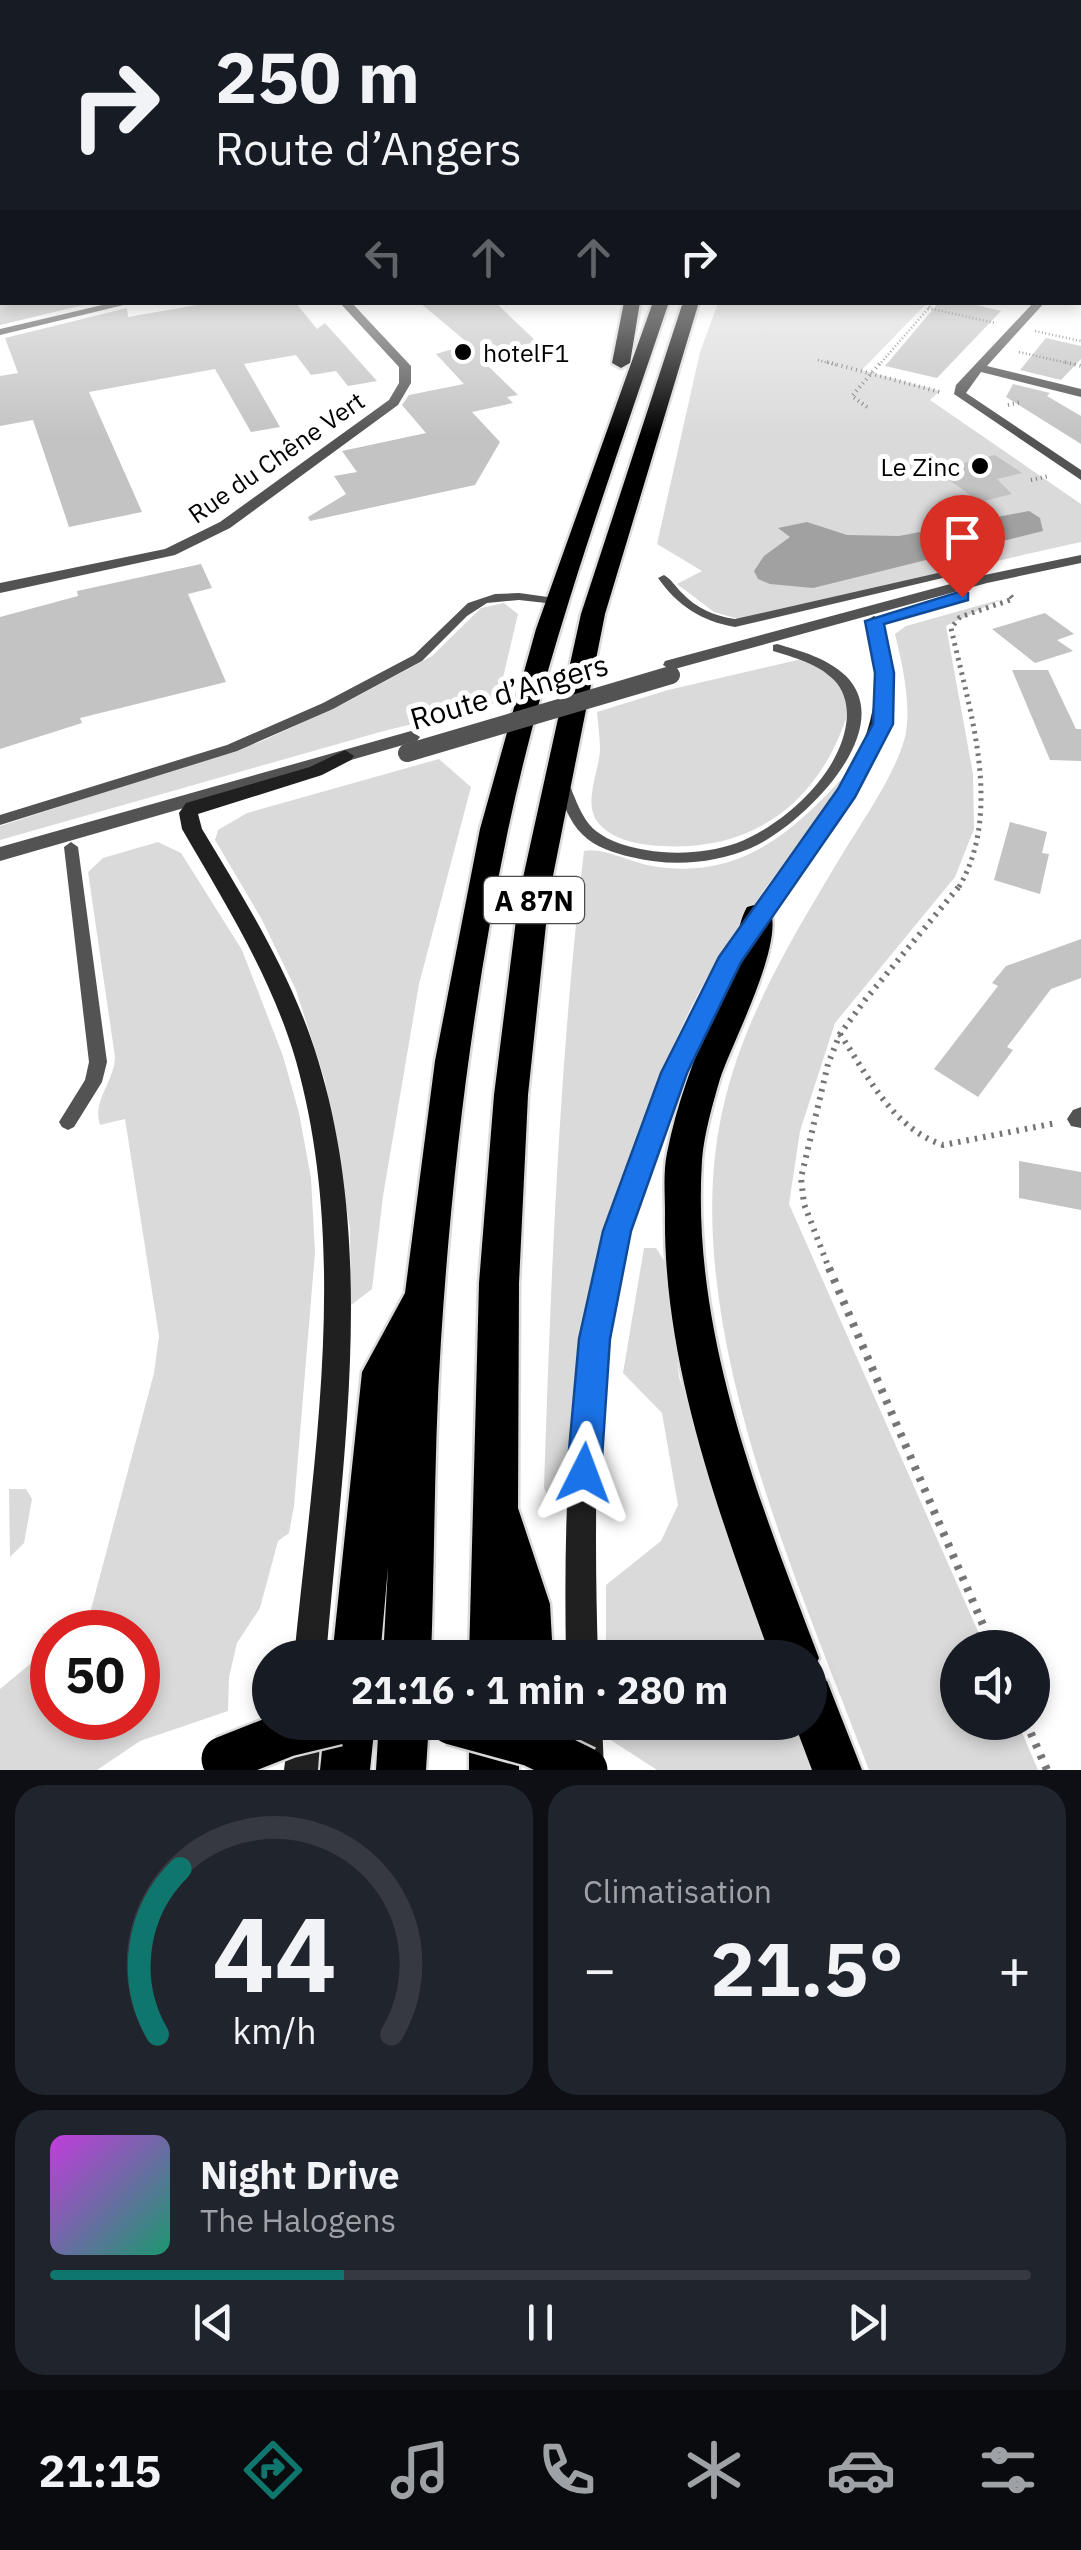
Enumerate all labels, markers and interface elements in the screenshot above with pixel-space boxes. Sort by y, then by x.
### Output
text: 250 m [215,31,420,122]
icon: right [50,40,180,170]
text: Route d’Angers [215,119,522,177]
icon: left [356,230,411,285]
icon: ahead [461,230,516,285]
icon: ahead [566,230,621,285]
icon: right [671,230,726,285]
place label: hotelF1 [483,336,569,369]
marker: hotelF1 [452,341,474,363]
street label: Rue du Chêne Vert [181,384,371,530]
place label: Le Zinc [881,450,960,483]
marker: Le Zinc [969,455,991,477]
pin [920,495,1005,598]
icon: arrive [935,510,990,565]
street label: Route d’Angers [405,644,613,738]
road number: A 87N [484,877,584,923]
position arrow [532,1421,636,1525]
speed limit sign: 50 [30,1610,160,1740]
map controls [940,1630,1050,1740]
button: sound [940,1630,1050,1740]
text: 21:16 · 1 min · 280 m [351,1665,728,1714]
text: Climatisation [583,1870,772,1912]
text: 44 [212,1885,336,2021]
text: 21.5° [710,1919,904,2017]
text: − [583,1933,616,2004]
text: + [998,1933,1031,2004]
text: km/h [232,2007,316,2054]
text: Night Drive [200,2150,400,2199]
text: The Halogens [200,2199,396,2241]
icon: previous [186,2295,241,2350]
icon: pause [513,2295,568,2350]
icon: next [840,2295,895,2350]
icon: directions [238,2435,308,2505]
icon: music [385,2435,455,2505]
icon: phone [532,2435,602,2505]
icon: climate [679,2435,749,2505]
icon: car [826,2435,896,2505]
icon: filters [973,2435,1043,2505]
text: 21:15 [38,2441,161,2499]

